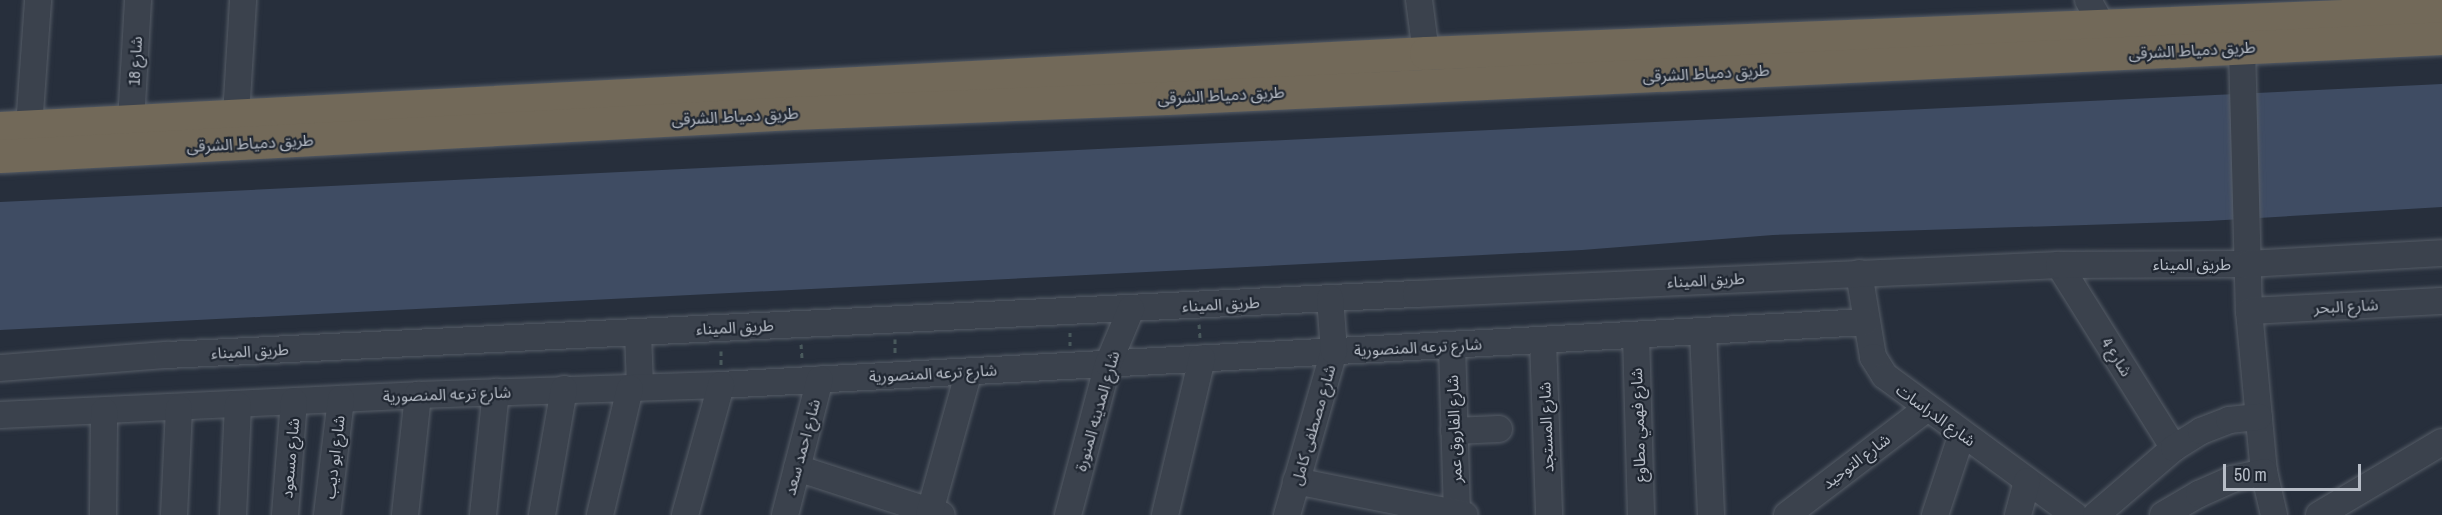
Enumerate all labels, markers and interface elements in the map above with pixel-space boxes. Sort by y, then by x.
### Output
street label: شارع 18 [124,36,146,86]
street label: طريق دمياط الشرقى [2128,37,2256,63]
street label: طريق دمياط الشرقى [1642,60,1770,86]
street label: طريق دمياط الشرقى [1157,82,1285,108]
street label: طريق دمياط الشرقى [671,103,799,129]
street label: طريق دمياط الشرقى [186,130,314,156]
street label: طريق الميناء [2153,254,2231,274]
street label: طريق الميناء [1667,268,1745,292]
street label: طريق الميناء [1182,292,1260,316]
street label: شارع البحر [2313,295,2379,317]
street label: طريق الميناء [696,315,774,339]
street label: شارع ترعه المنصورية [1353,334,1483,360]
street label: شارع 4 [2098,334,2136,380]
street label: طريق الميناء [211,339,289,363]
street label: شارع المدينه المنورة [1071,349,1123,473]
street label: شارع ترعه المنصورية [868,360,998,386]
street label: شارع مصطفى كامل [1287,363,1339,487]
street label: شارع فهمي مطاوع [1626,367,1650,483]
street label: شارع الفاروق عمر [1443,375,1465,483]
street label: شارع الدراسات [1892,380,1980,450]
street label: شارع ترعه المنصورية [382,382,512,406]
street label: شارع المستجد [1535,382,1557,472]
street label: شارع احمد سعد [780,397,824,497]
street label: شارع ابو ديب [319,414,349,500]
street label: شارع مسعود [277,417,303,499]
street label: شارع التوحيد [1818,429,1894,493]
scale bar [2226,452,2364,490]
text: 50 m [2234,462,2267,487]

